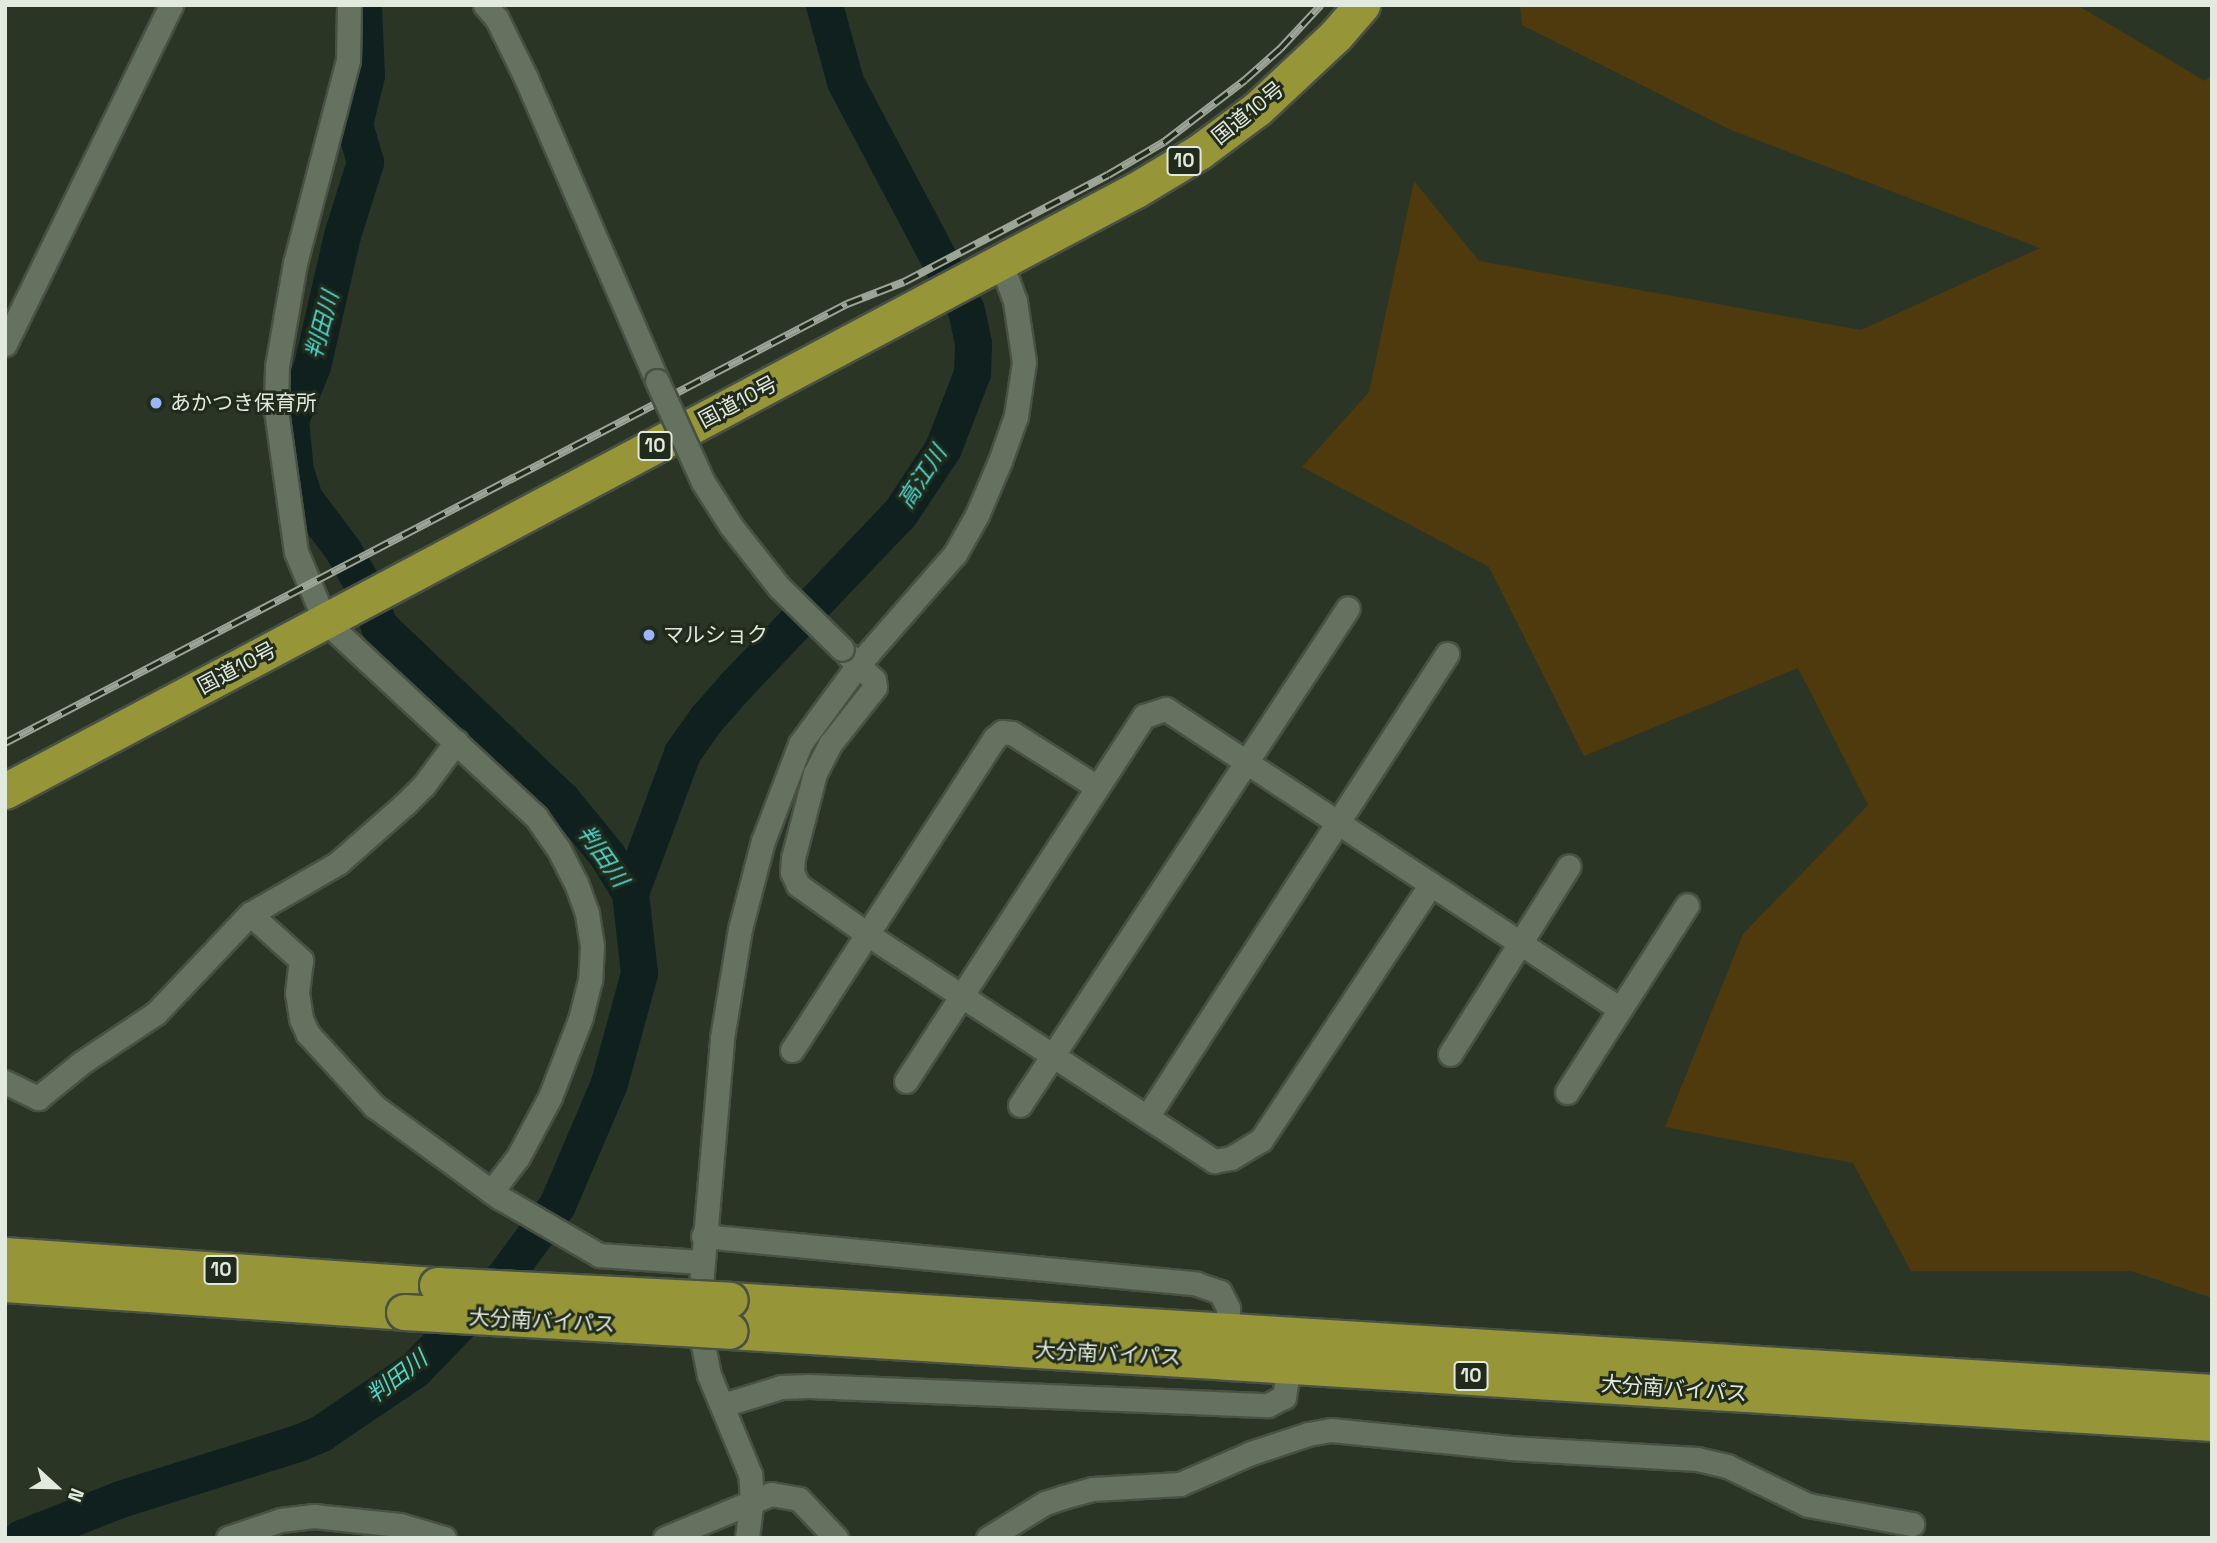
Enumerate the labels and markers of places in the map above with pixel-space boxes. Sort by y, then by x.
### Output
place label: あかつき保育所 [170,390,317,416]
marker: あかつき保育所 [148,395,164,411]
place label: マルショク [663,622,768,648]
marker: マルショク [641,627,657,643]

